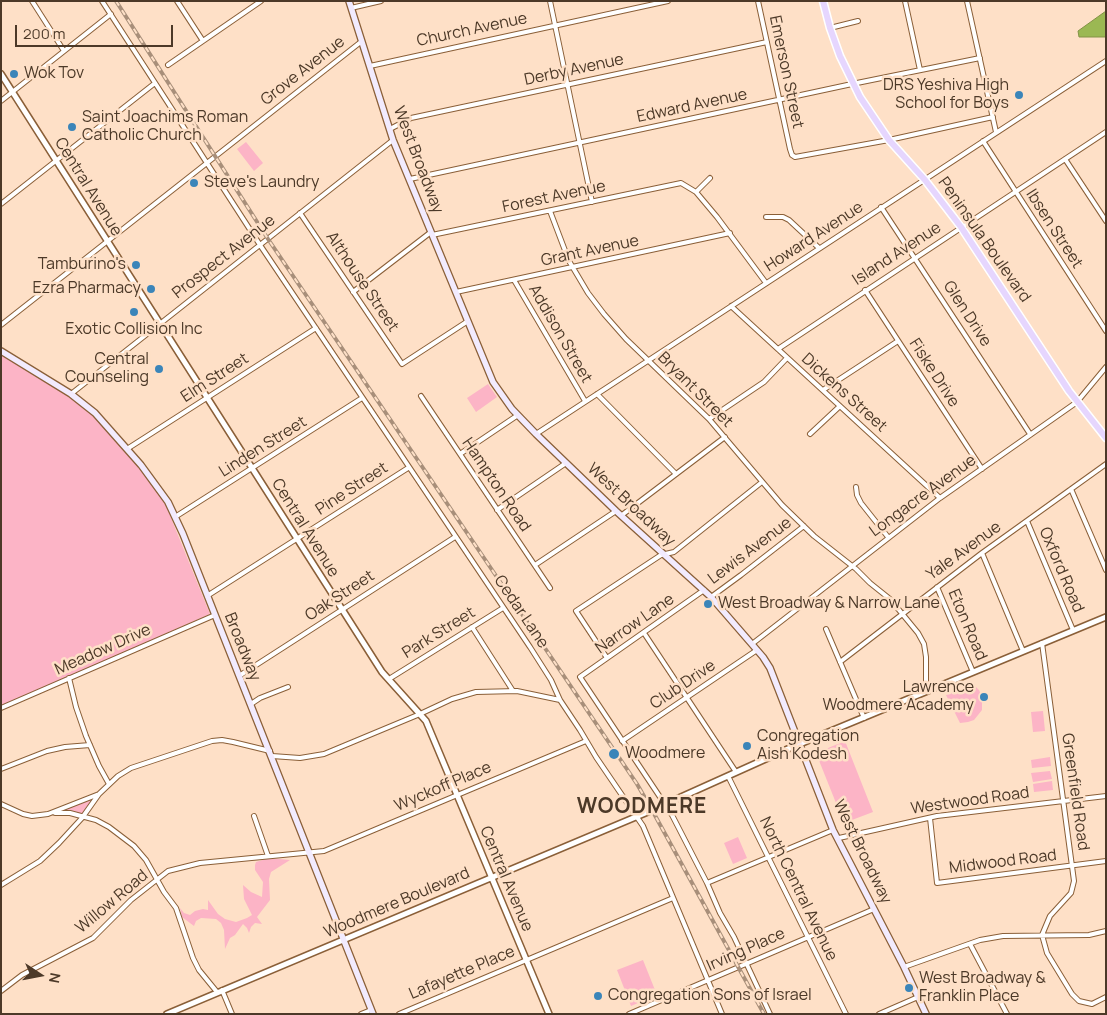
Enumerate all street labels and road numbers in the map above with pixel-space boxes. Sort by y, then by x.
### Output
street label: Church Avenue [415,9,529,51]
street label: Emerson Street [765,14,807,130]
street label: Grove Avenue [257,32,349,110]
street label: Derby Avenue [522,50,626,90]
street label: Edward Avenue [635,85,749,127]
street label: West Broadway [389,104,447,216]
street label: Central Avenue [50,134,126,240]
street label: Peninsula Boulevard [934,174,1034,306]
street label: Forest Avenue [501,177,607,217]
street label: Ibsen Street [1021,186,1087,272]
street label: Howard Avenue [761,198,867,276]
street label: Prospect Avenue [169,211,279,303]
street label: Island Avenue [849,218,945,290]
street label: Althouse Street [321,228,403,336]
street label: Grant Avenue [539,231,641,271]
street label: Glen Drive [939,278,995,350]
street label: Addison Street [524,281,596,387]
street label: Fiske Drive [905,335,963,411]
street label: Bryant Street [653,348,737,432]
street label: Elm Street [178,349,252,407]
street label: Dickens Street [797,350,891,436]
street label: Linden Street [216,412,310,482]
street label: Hampton Road [458,434,534,536]
street label: Longacre Avenue [866,451,980,541]
street label: Pine Street [312,459,392,519]
street label: West Broadway [583,459,679,551]
street label: Central Avenue [267,475,343,581]
street label: Lewis Avenue [704,513,796,589]
street label: Yale Avenue [923,517,1005,585]
street label: Oxford Road [1034,524,1088,616]
street label: Oak Street [302,567,378,625]
street label: Cedar Lane [490,572,552,652]
street label: Eton Road [943,587,991,663]
street label: Narrow Lane [592,590,678,658]
street label: Park Street [399,603,479,663]
street label: Broadway [220,610,264,684]
street label: Meadow Drive [52,620,154,680]
street label: Club Drive [647,656,719,714]
street label: Greenfield Road [1057,732,1093,852]
street label: Wyckoff Place [392,758,494,816]
street label: Westwood Road [909,783,1031,819]
street label: West Broadway [829,797,895,907]
street label: North Central Avenue [755,814,841,964]
street label: Central Avenue [475,823,537,935]
street label: Midwood Road [948,846,1058,878]
street label: Woodmere Boulevard [321,864,473,942]
street label: Willow Road [72,866,152,938]
street label: Irving Place [704,924,788,976]
street label: Lafayette Place [406,942,518,1004]

